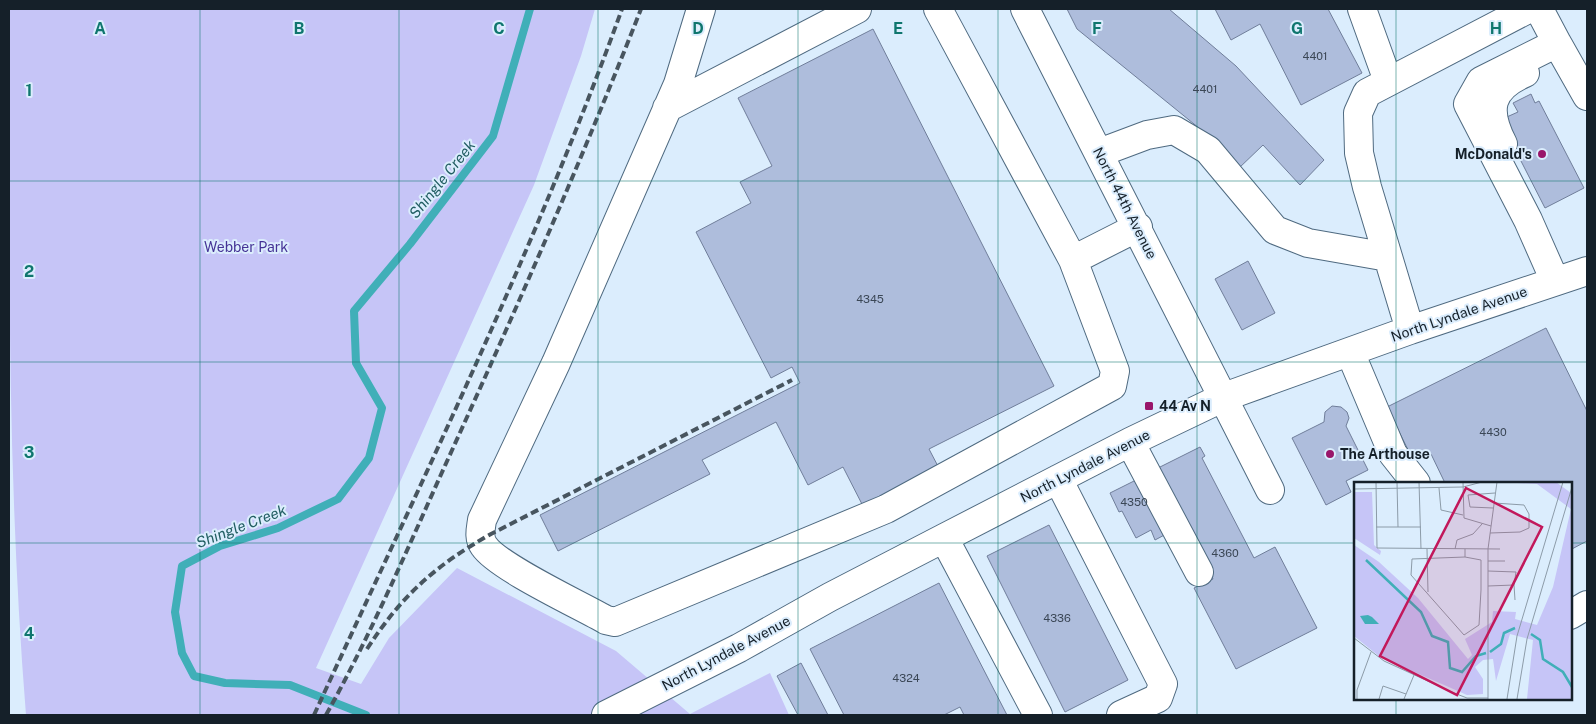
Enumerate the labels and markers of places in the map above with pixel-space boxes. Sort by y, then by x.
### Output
place label: McDonald's [1455,146,1532,162]
marker: McDonald's [1536,148,1548,160]
place label: 44 Av N [1159,398,1211,414]
marker: 44 Av N [1143,400,1155,412]
place label: The Arthouse [1340,446,1430,462]
marker: The Arthouse [1324,448,1336,460]

